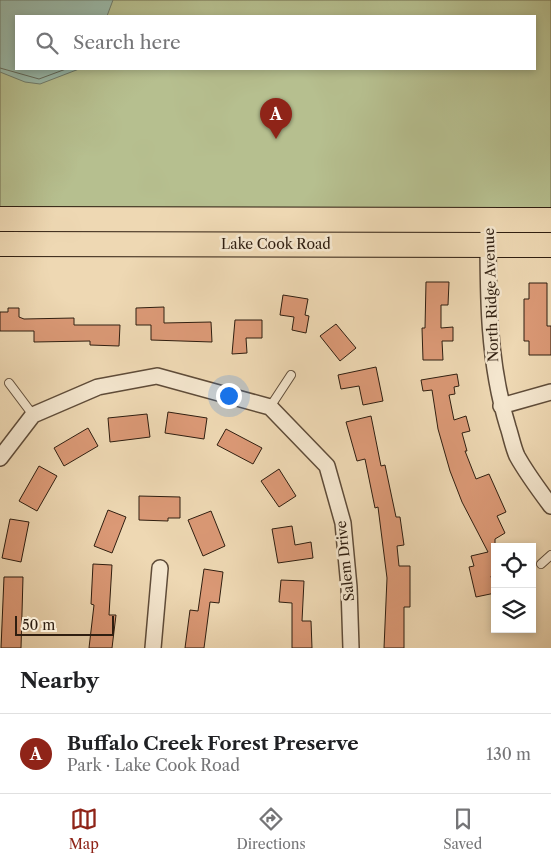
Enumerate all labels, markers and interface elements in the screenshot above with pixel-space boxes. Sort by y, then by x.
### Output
search box [15,15,536,70]
icon: search [33,29,61,57]
text: Search here [73,31,181,54]
pin: A [260,98,292,139]
street label: North Ridge Avenue [480,227,502,362]
street label: Lake Cook Road [221,235,331,253]
your location [216,383,242,409]
street label: Salem Drive [332,520,358,602]
map controls [491,543,536,633]
button: locate [491,543,536,588]
button: layers [491,588,536,633]
scale bar [15,613,114,636]
text: 50 m [22,616,55,634]
text: Nearby [20,668,99,693]
text: Buffalo Creek Forest Preserve [67,732,359,755]
text: A [30,744,42,764]
text: 130 m [486,744,531,764]
text: Park · Lake Cook Road [67,755,240,775]
tab: Map [69,805,99,853]
tab: Directions [236,805,306,853]
tab: Saved [443,805,482,853]

